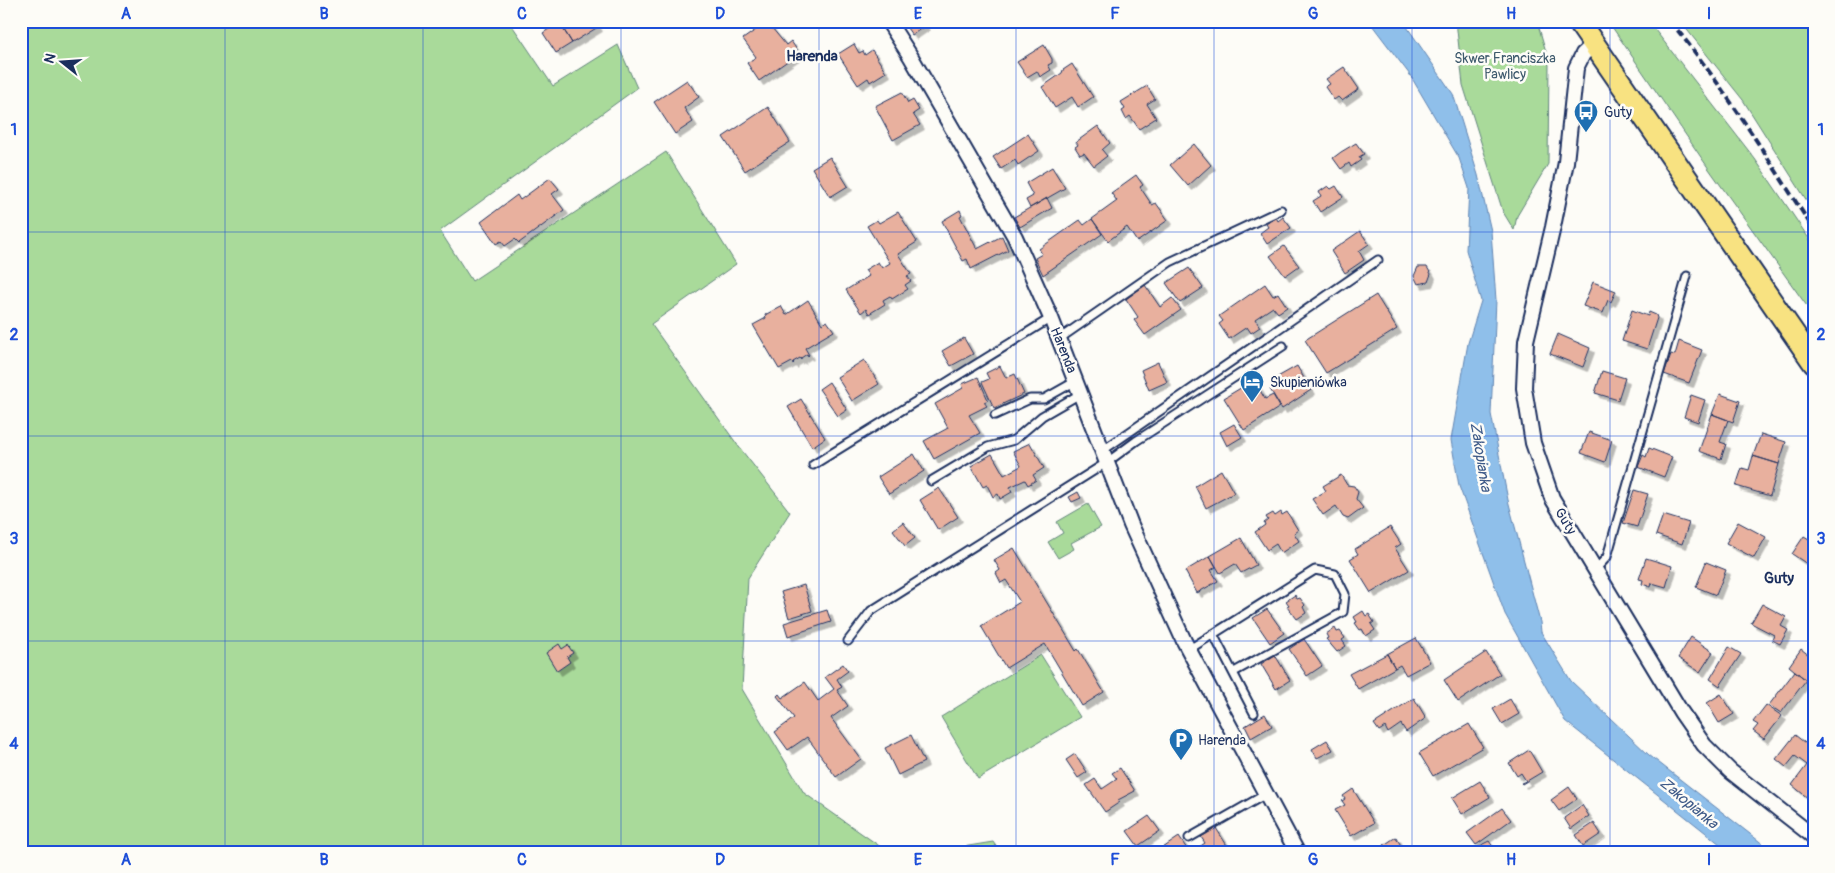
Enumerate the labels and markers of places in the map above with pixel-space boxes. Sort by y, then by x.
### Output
bus stop icon: Guty [1573,99,1599,133]
place label: Guty [1604,104,1632,121]
hotel icon: Skupieniówka [1239,369,1265,403]
place label: Skupieniówka [1270,374,1347,391]
parking icon: Harenda [1168,727,1194,761]
place label: Harenda [1198,732,1246,749]

